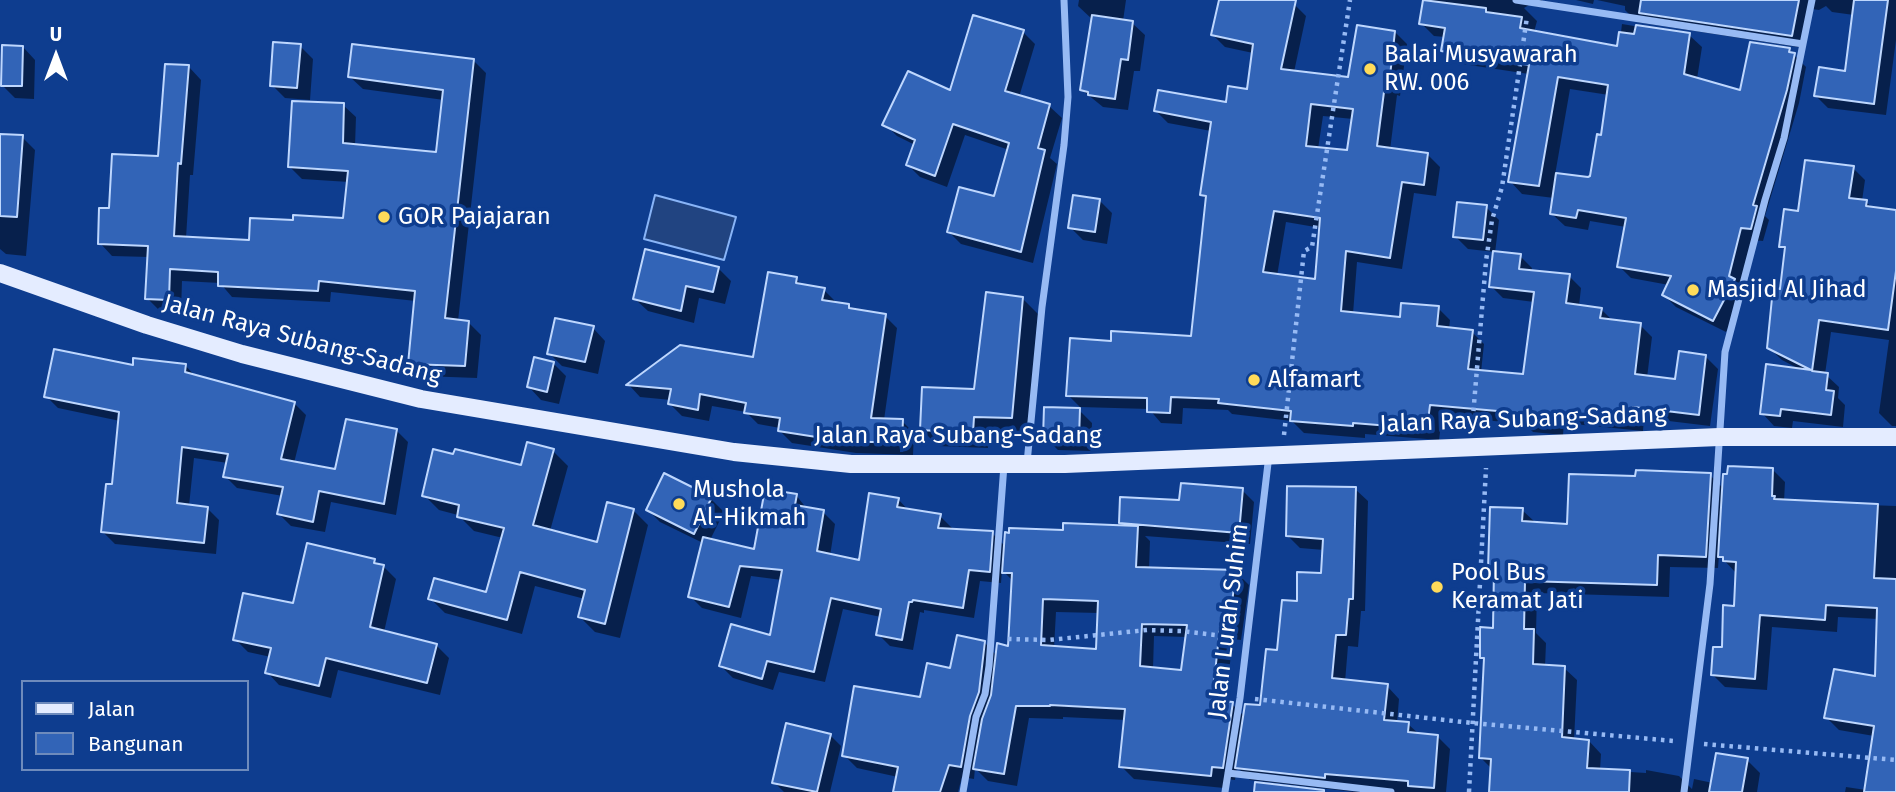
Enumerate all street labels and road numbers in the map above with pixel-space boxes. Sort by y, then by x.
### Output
street label: Jalan Raya Subang-Sadang [159,289,445,391]
street label: Jalan Raya Subang-Sadang [1379,401,1667,439]
street label: Jalan Raya Subang-Sadang [814,422,1102,450]
street label: Jalan Lurah Suhim [1203,522,1255,720]

